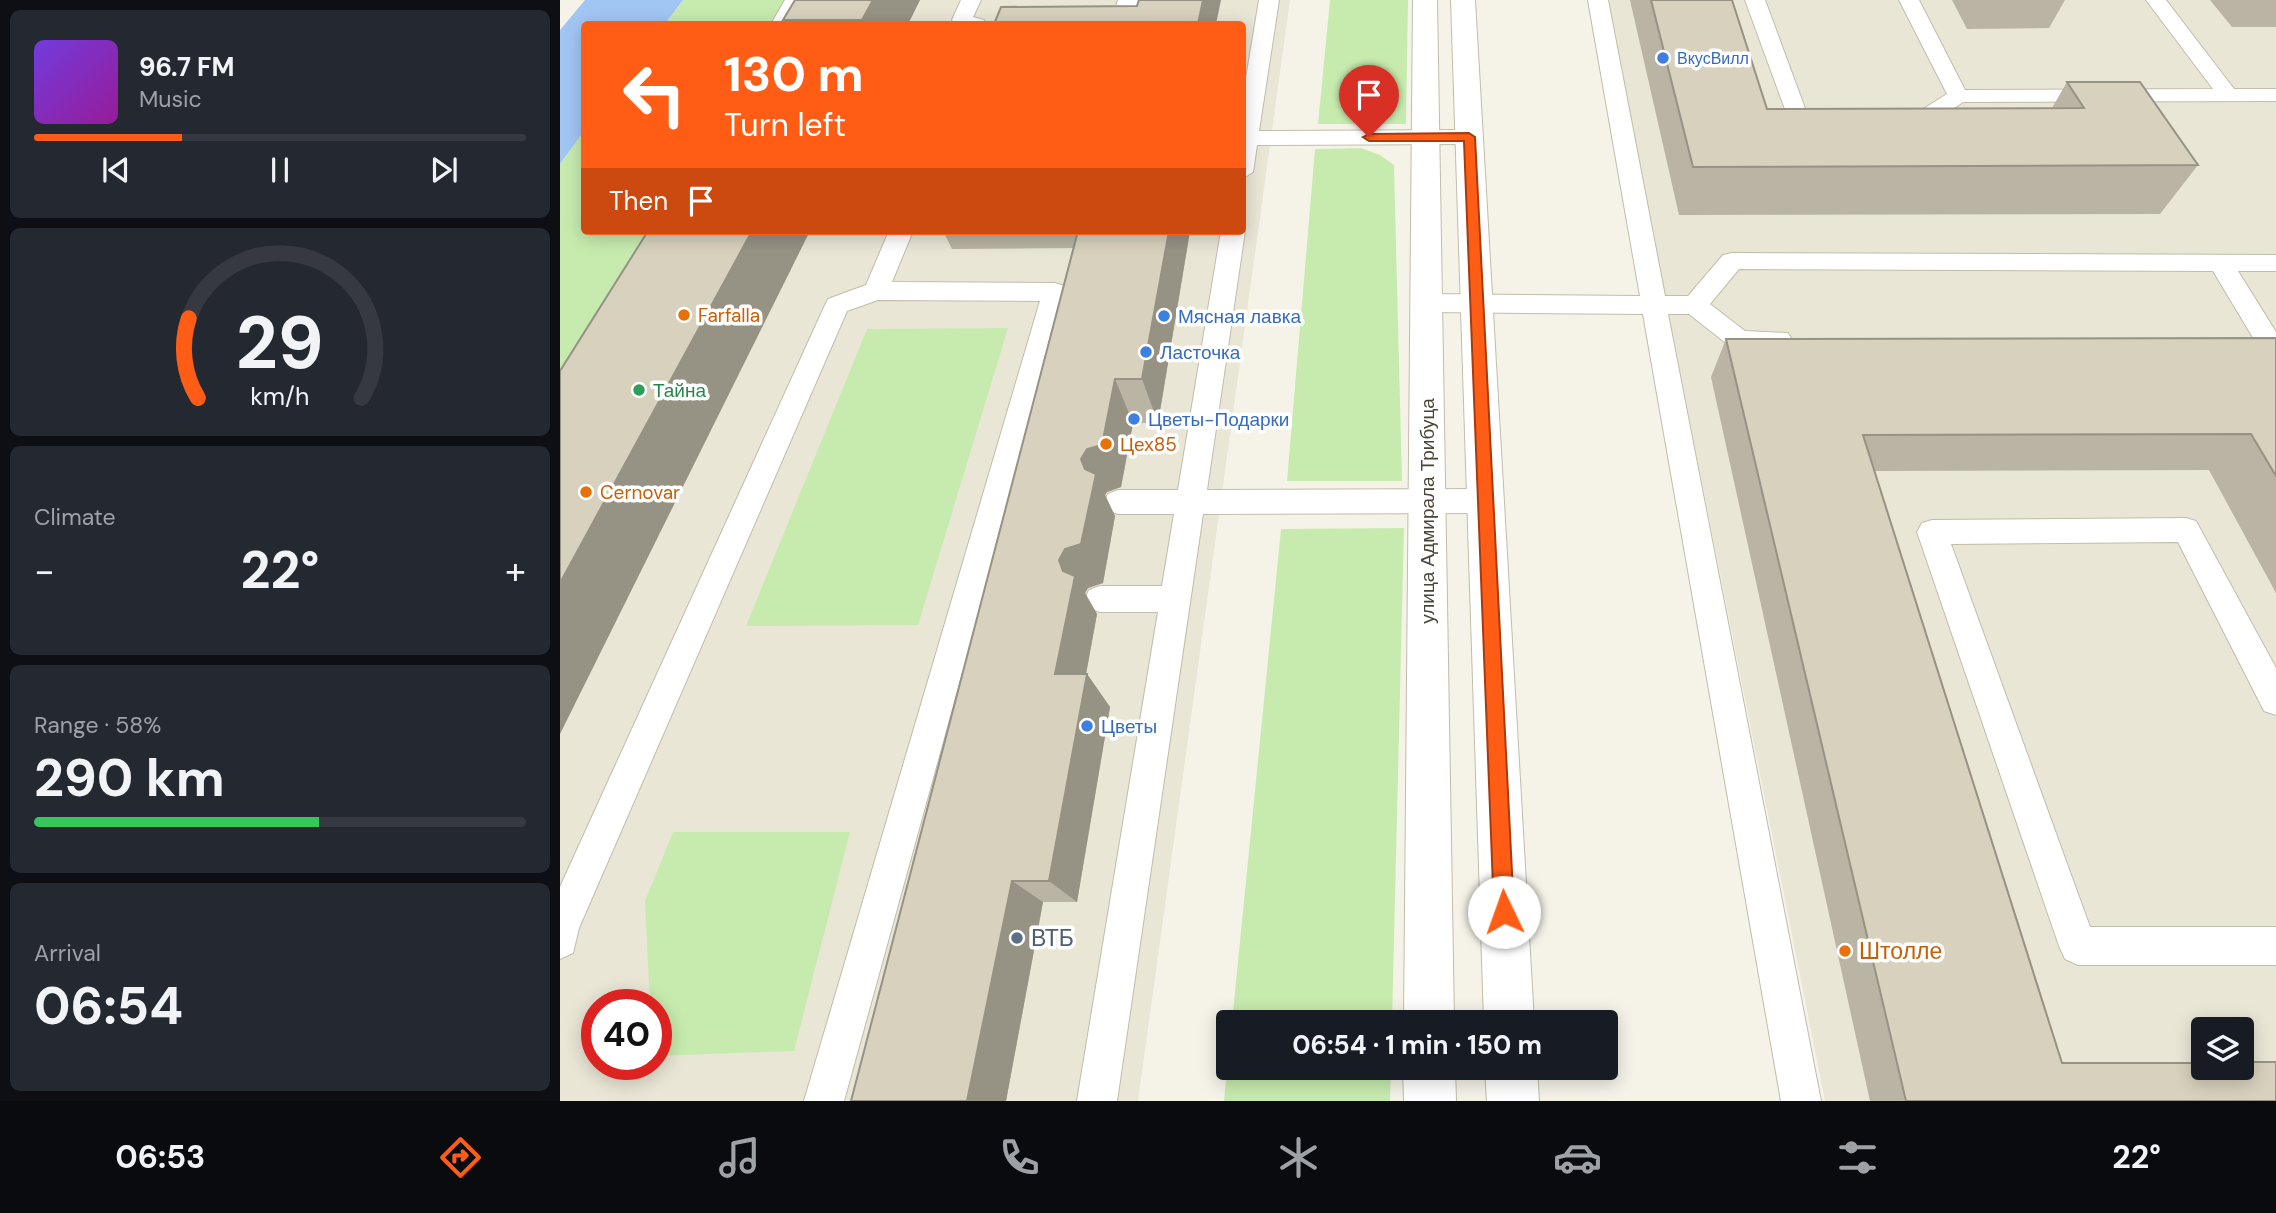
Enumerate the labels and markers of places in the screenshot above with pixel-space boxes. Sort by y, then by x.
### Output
place label: ВкусВилл [1677,48,1749,69]
marker: ВкусВилл [1655,50,1671,66]
pin [1339,65,1399,137]
place label: Farfalla [698,303,760,328]
place label: Мясная лавка [1178,304,1301,329]
marker: Farfalla [676,307,692,323]
marker: Мясная лавка [1156,308,1172,324]
place label: Ласточка [1160,340,1241,365]
marker: Ласточка [1138,344,1154,360]
place label: Тайна [653,378,706,403]
marker: Тайна [631,382,647,398]
place label: Цветы-Подарки [1148,407,1289,432]
marker: Цветы-Подарки [1126,411,1142,427]
place label: Цех85 [1120,432,1177,457]
marker: Цех85 [1098,436,1114,452]
place label: Cernovar [600,480,680,505]
marker: Cernovar [578,484,594,500]
place label: Цветы [1101,714,1157,739]
marker: Цветы [1079,718,1095,734]
place label: ВТБ [1031,923,1074,953]
marker: ВТБ [1009,930,1025,946]
place label: Штолле [1859,936,1942,966]
marker: Штолле [1837,943,1853,959]

